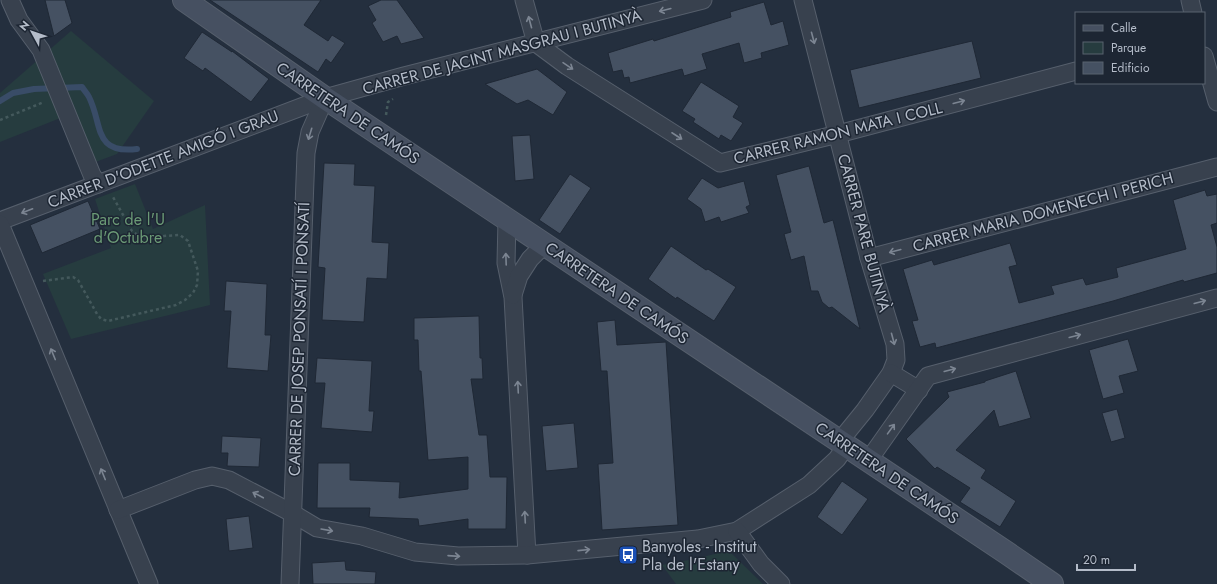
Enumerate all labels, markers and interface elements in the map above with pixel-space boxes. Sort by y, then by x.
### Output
street label: CARRER DE JACINT MASGRAU I BUTINYÀ [360,4,645,100]
one-way arrow [659,6,672,14]
north arrow [12,12,52,52]
legend [1075,12,1205,84]
one-way arrow [526,15,533,28]
text: N [15,17,33,34]
text: Calle [1111,19,1137,37]
one-way arrow [810,31,817,44]
text: Parque [1111,39,1146,57]
street label: CARRETERA DE CAMÓS [272,56,425,170]
text: Edificio [1111,59,1150,77]
one-way arrow [562,62,573,70]
street label: CARRER RAMON MATA I COLL [731,96,946,170]
one-way arrow [953,97,966,105]
street label: CARRER D'ODETTE AMIGÓ I GRAU [44,104,282,214]
one-way arrow [306,128,313,141]
one-way arrow [671,132,682,140]
street label: CARRER PARE BUTINYÀ [832,151,896,315]
street label: CARRER MARIA DOMENECH I PERICH [910,166,1176,258]
street label: CARRER DE JOSEP PONSATÍ I PONSATÍ [283,201,315,476]
one-way arrow [21,207,33,215]
park label: Parc de l'U d'Octubre [91,208,165,249]
street label: CARRETERA DE CAMÓS [541,236,694,350]
one-way arrow [889,248,902,256]
one-way arrow [503,253,510,266]
one-way arrow [1194,298,1207,305]
one-way arrow [890,332,897,345]
one-way arrow [1068,332,1081,340]
one-way arrow [49,348,57,360]
one-way arrow [943,366,956,374]
one-way arrow [514,381,521,394]
street label: CARRETERA DE CAMÓS [811,416,964,530]
one-way arrow [887,423,895,434]
one-way arrow [99,468,107,480]
one-way arrow [252,491,264,498]
one-way arrow [522,511,529,524]
one-way arrow [320,526,333,534]
place label: Banyoles - Institut Pla de l'Estany [642,535,757,576]
bus stop icon: Banyoles - Institut Pla de l'Estany [617,544,639,566]
one-way arrow [577,546,590,554]
scale bar [1077,546,1135,572]
text: 20 m [1083,551,1110,569]
one-way arrow [447,552,460,559]

